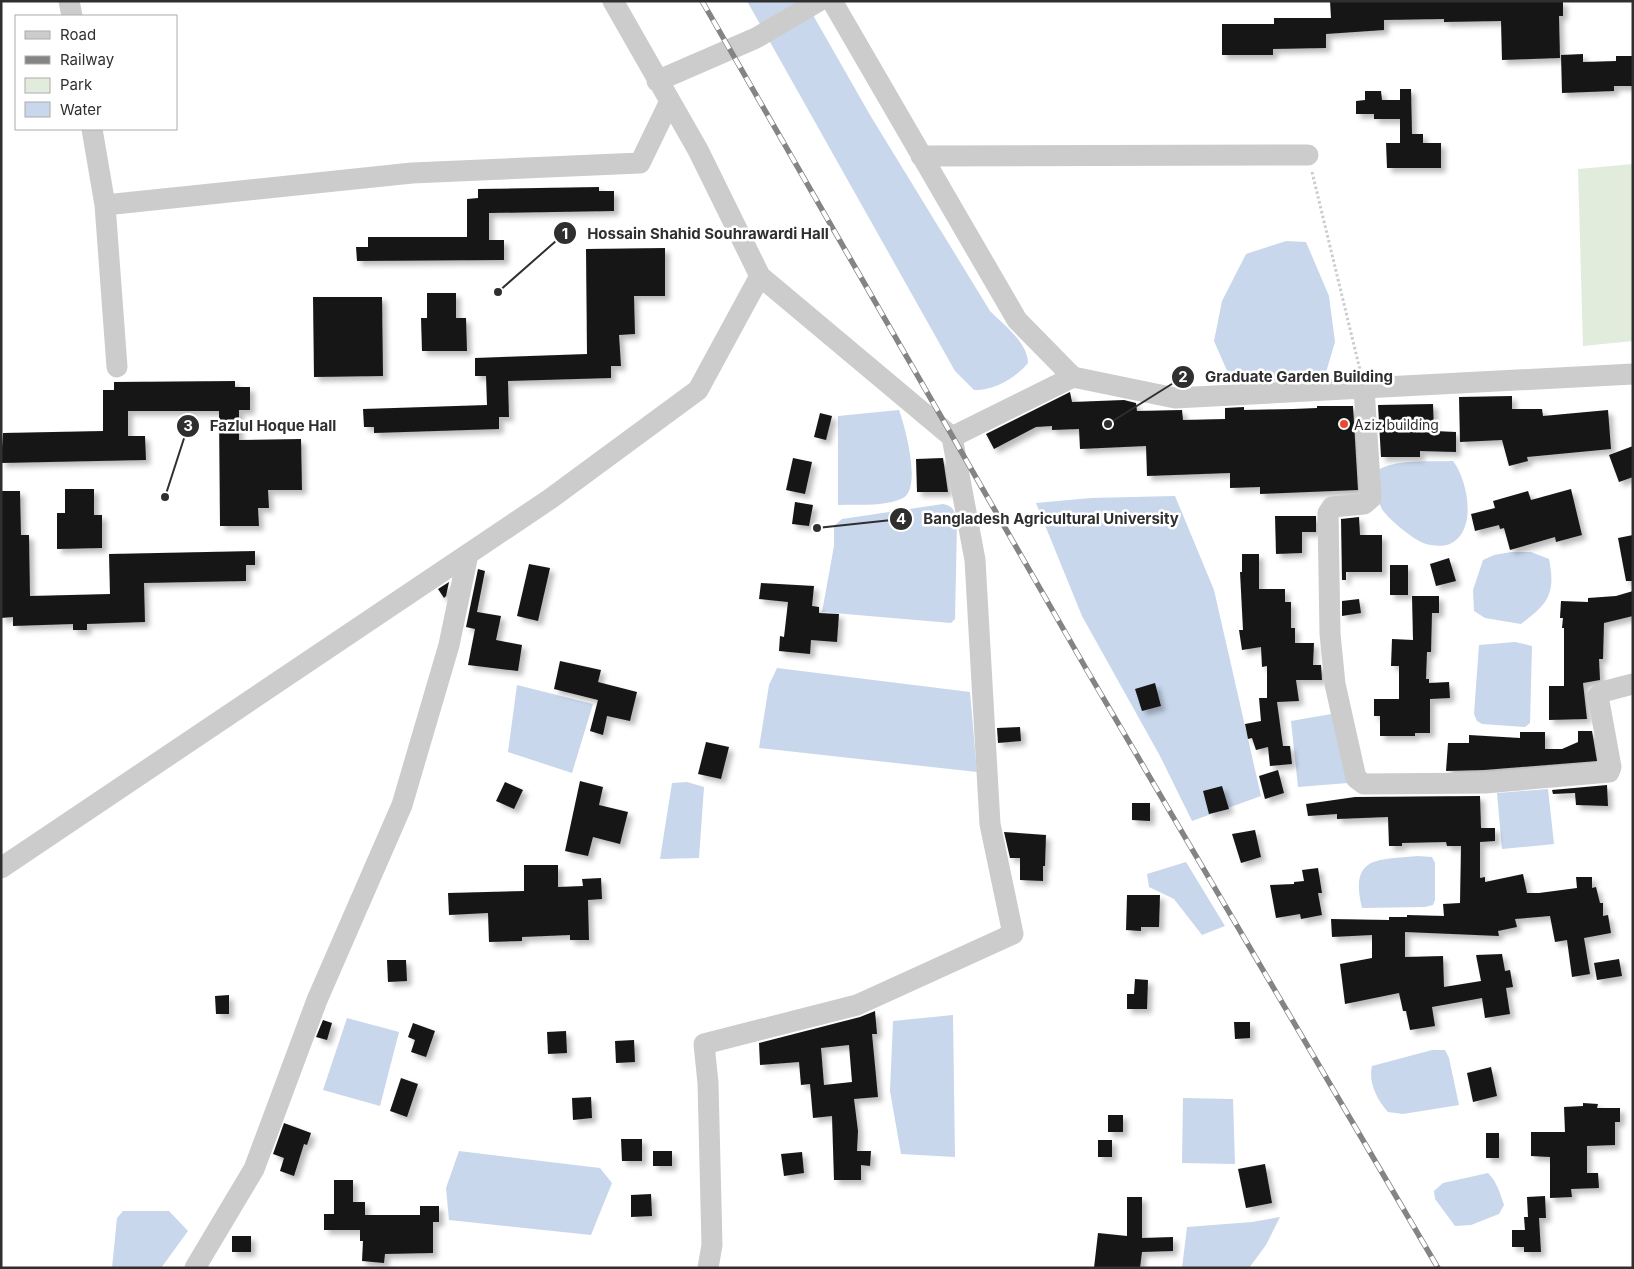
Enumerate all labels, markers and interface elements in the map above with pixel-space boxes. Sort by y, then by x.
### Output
legend [15,15,178,130]
text: Road [60,25,96,44]
text: Railway [60,50,115,69]
text: Park [60,75,93,94]
text: Water [60,100,102,119]
callout: Hossain Shahid Souhrawardi Hall [552,218,839,248]
text: 1 [562,224,568,243]
text: Hossain Shahid Souhrawardi Hall [587,224,829,243]
callout: Graduate Garden Building [1170,362,1403,392]
text: 2 [1178,367,1188,386]
text: Graduate Garden Building [1205,367,1393,386]
callout: Fazlul Hoque Hall [175,411,347,441]
text: 3 [183,416,193,435]
text: Fazlul Hoque Hall [210,416,336,435]
place label: Aziz building [1354,416,1439,433]
marker: Aziz building [1338,418,1350,430]
callout: Bangladesh Agricultural University [888,504,1189,534]
text: 4 [896,509,906,528]
text: Bangladesh Agricultural University [923,509,1179,528]

